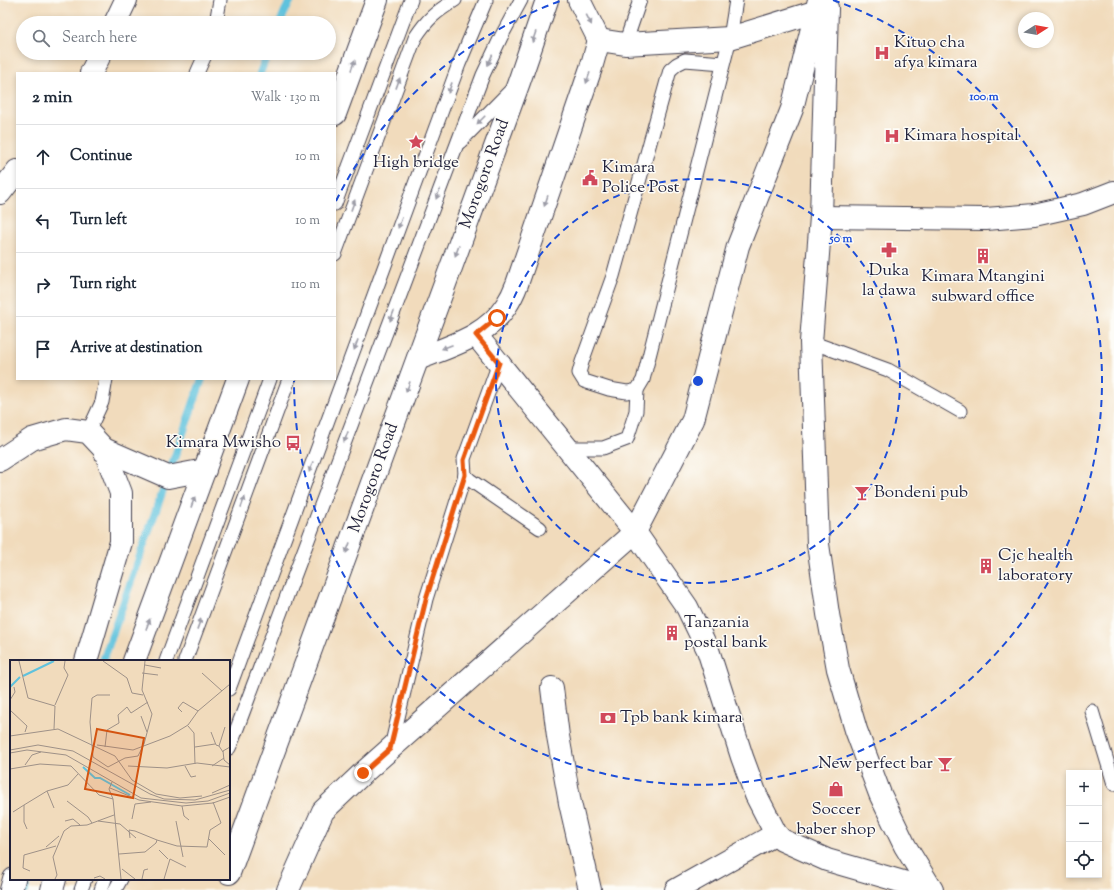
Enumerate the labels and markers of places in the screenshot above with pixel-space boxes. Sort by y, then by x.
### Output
place label: Kituo cha afya kimara [894,31,978,75]
hospital icon: Kituo cha afya kimara [873,44,891,62]
place label: Kimara hospital [904,124,1019,148]
hospital icon: Kimara hospital [883,127,901,145]
place icon: High bridge [407,133,425,151]
place label: High bridge [373,151,459,175]
place label: Kimara Police Post [602,156,680,200]
public building icon: Kimara Police Post [581,169,599,187]
pharmacy icon: Duka la dawa [880,241,898,259]
building icon: Kimara Mtangini subward office [974,247,992,265]
place label: Duka la dawa [862,259,916,303]
place label: Kimara Mtangini subward office [921,265,1045,309]
centre of rings [691,374,705,388]
place label: Kimara Mwisho [166,431,281,455]
bus stop icon: Kimara Mwisho [284,434,302,452]
place label: Bondeni pub [874,481,968,505]
bar icon: Bondeni pub [853,484,871,502]
place label: Cjc health laboratory [998,544,1074,588]
building icon: Cjc health laboratory [977,557,995,575]
place label: Tanzania postal bank [684,611,768,655]
building icon: Tanzania postal bank [663,624,681,642]
place label: Tpb bank kimara [620,706,743,730]
bank icon: Tpb bank kimara [599,709,617,727]
place label: New perfect bar [818,752,934,776]
bar icon: New perfect bar [936,755,954,773]
shop icon: Soccer baber shop [827,780,845,798]
place label: Soccer baber shop [796,798,876,842]

